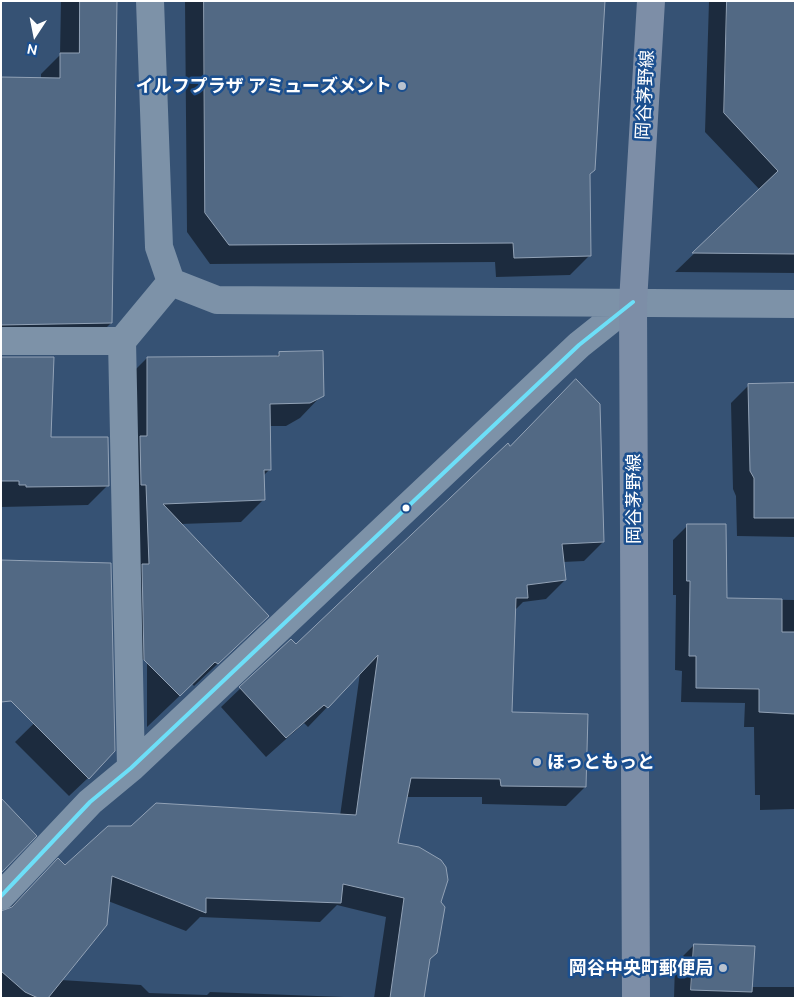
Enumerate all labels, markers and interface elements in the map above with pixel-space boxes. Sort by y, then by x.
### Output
north arrow [10,10,60,60]
text: N [25,41,39,59]
street label: 岡谷茅野線 [632,49,658,141]
place label: イルフプラザ アミューズメント [136,75,392,97]
marker: イルフプラザ アミューズメント [396,80,408,92]
street label: 岡谷茅野線 [623,454,645,544]
unlabelled marker [401,503,411,513]
place label: ほっともっと [547,751,655,773]
marker: ほっともっと [531,756,543,768]
place label: 岡谷中央町郵便局 [569,957,713,979]
marker: 岡谷中央町郵便局 [717,962,729,974]

